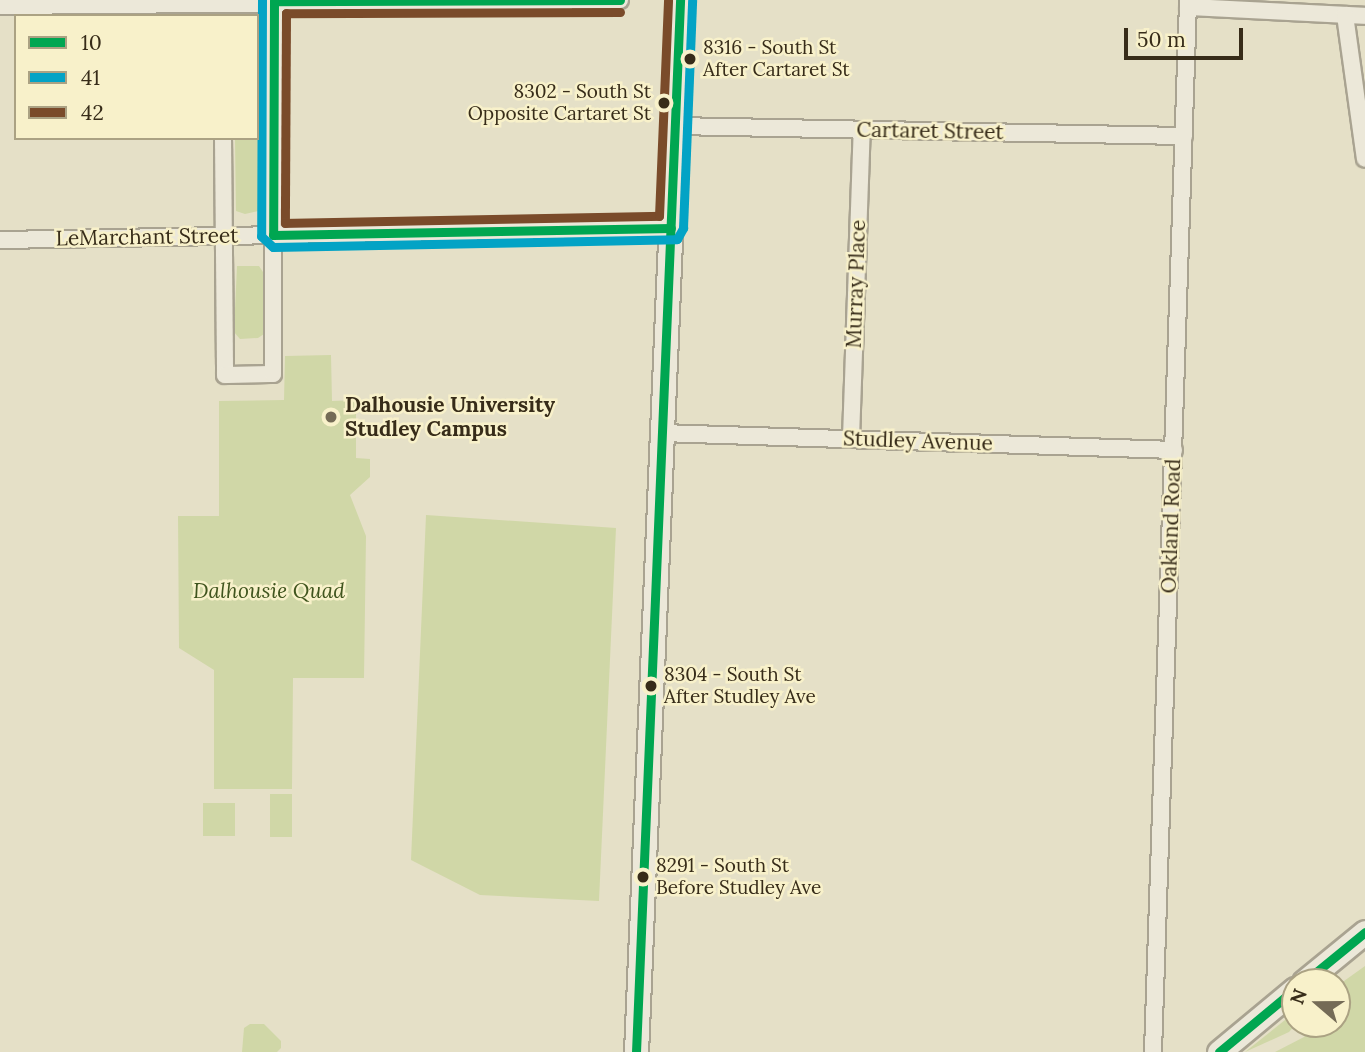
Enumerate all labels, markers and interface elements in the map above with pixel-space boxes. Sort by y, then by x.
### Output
legend [14,14,259,140]
scale bar [1127,14,1246,58]
text: 50 m [1137,26,1186,53]
text: 10 [81,29,102,56]
place label: 8316 - South St After Cartaret St [703,37,850,81]
marker: 8316 - South St After Cartaret St [683,52,697,66]
text: 41 [81,64,100,91]
place label: 8302 - South St Opposite Cartaret St [468,81,651,125]
marker: 8302 - South St Opposite Cartaret St [657,96,671,110]
text: 42 [81,99,104,126]
street label: Cartaret Street [856,117,1004,145]
street label: Murray Place [841,219,871,349]
street label: LeMarchant Street [55,223,239,251]
place label: Dalhousie University Studley Campus [345,392,555,442]
marker: Dalhousie University Studley Campus [323,409,339,425]
street label: Studley Avenue [843,426,993,456]
street label: Oakland Road [1156,458,1186,594]
park label: Dalhousie Quad [193,578,345,604]
place label: 8304 - South St After Studley Ave [664,664,816,708]
marker: 8304 - South St After Studley Ave [644,679,658,693]
place label: 8291 - South St Before Studley Ave [656,855,821,899]
marker: 8291 - South St Before Studley Ave [636,870,650,884]
north arrow [1281,968,1351,1038]
text: N [1284,985,1312,1008]

